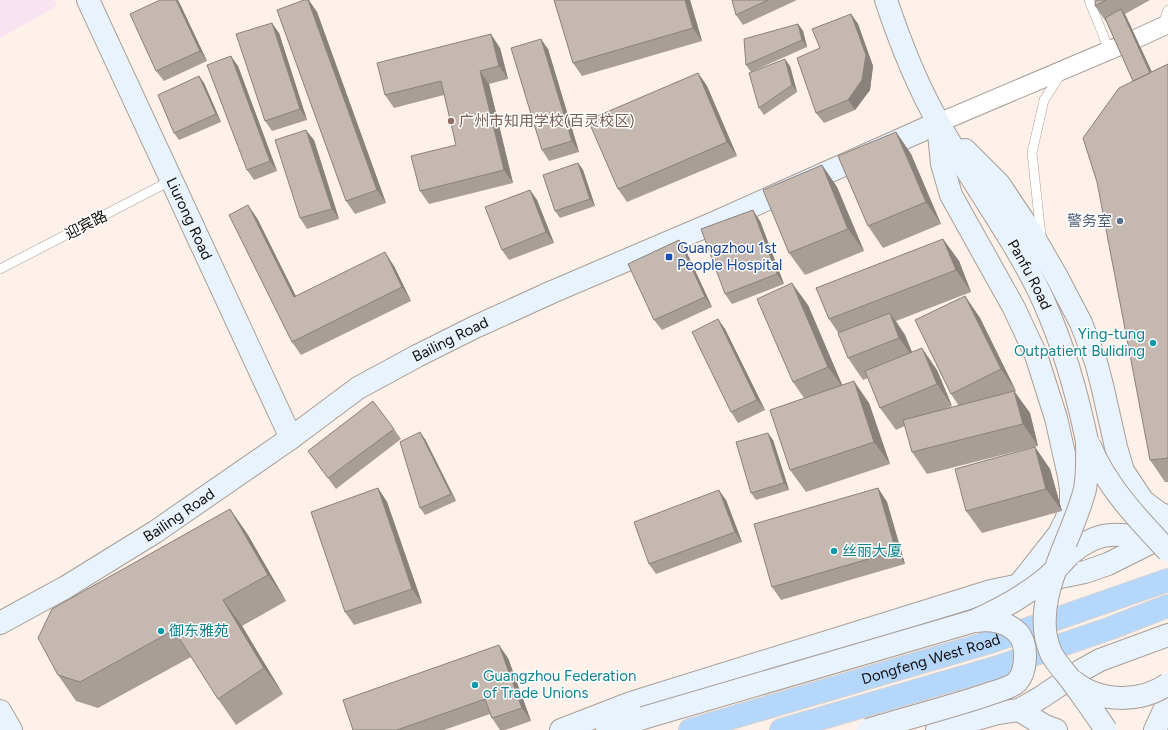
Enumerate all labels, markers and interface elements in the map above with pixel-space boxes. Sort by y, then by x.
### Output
place label: 广州市知用学校(百灵校区) [459,112,635,130]
marker: 广州市知用学校(百灵校区) [446,116,456,126]
street label: Liurong Road [162,175,216,263]
street label: 迎宾路 [62,207,110,243]
place label: 警务室 [1067,212,1112,230]
marker: 警务室 [1115,216,1125,226]
street label: Panfu Road [1004,236,1055,313]
place label: Guangzhou 1st People Hospital [677,239,782,274]
marker: Guangzhou 1st People Hospital [664,252,674,262]
street label: Bailing Road [409,313,491,366]
place label: Ying-tung Outpatient Buliding [1014,325,1145,360]
marker: Ying-tung Outpatient Buliding [1148,338,1158,348]
street label: Bailing Road [140,485,218,546]
place label: 丝丽大厦 [842,542,902,560]
marker: 丝丽大厦 [829,546,839,556]
place label: 御东雅苑 [169,622,229,640]
marker: 御东雅苑 [156,626,166,636]
street label: Dongfeng West Road [859,630,1003,688]
place label: Guangzhou Federation of Trade Unions [483,667,636,702]
marker: Guangzhou Federation of Trade Unions [470,680,480,690]

